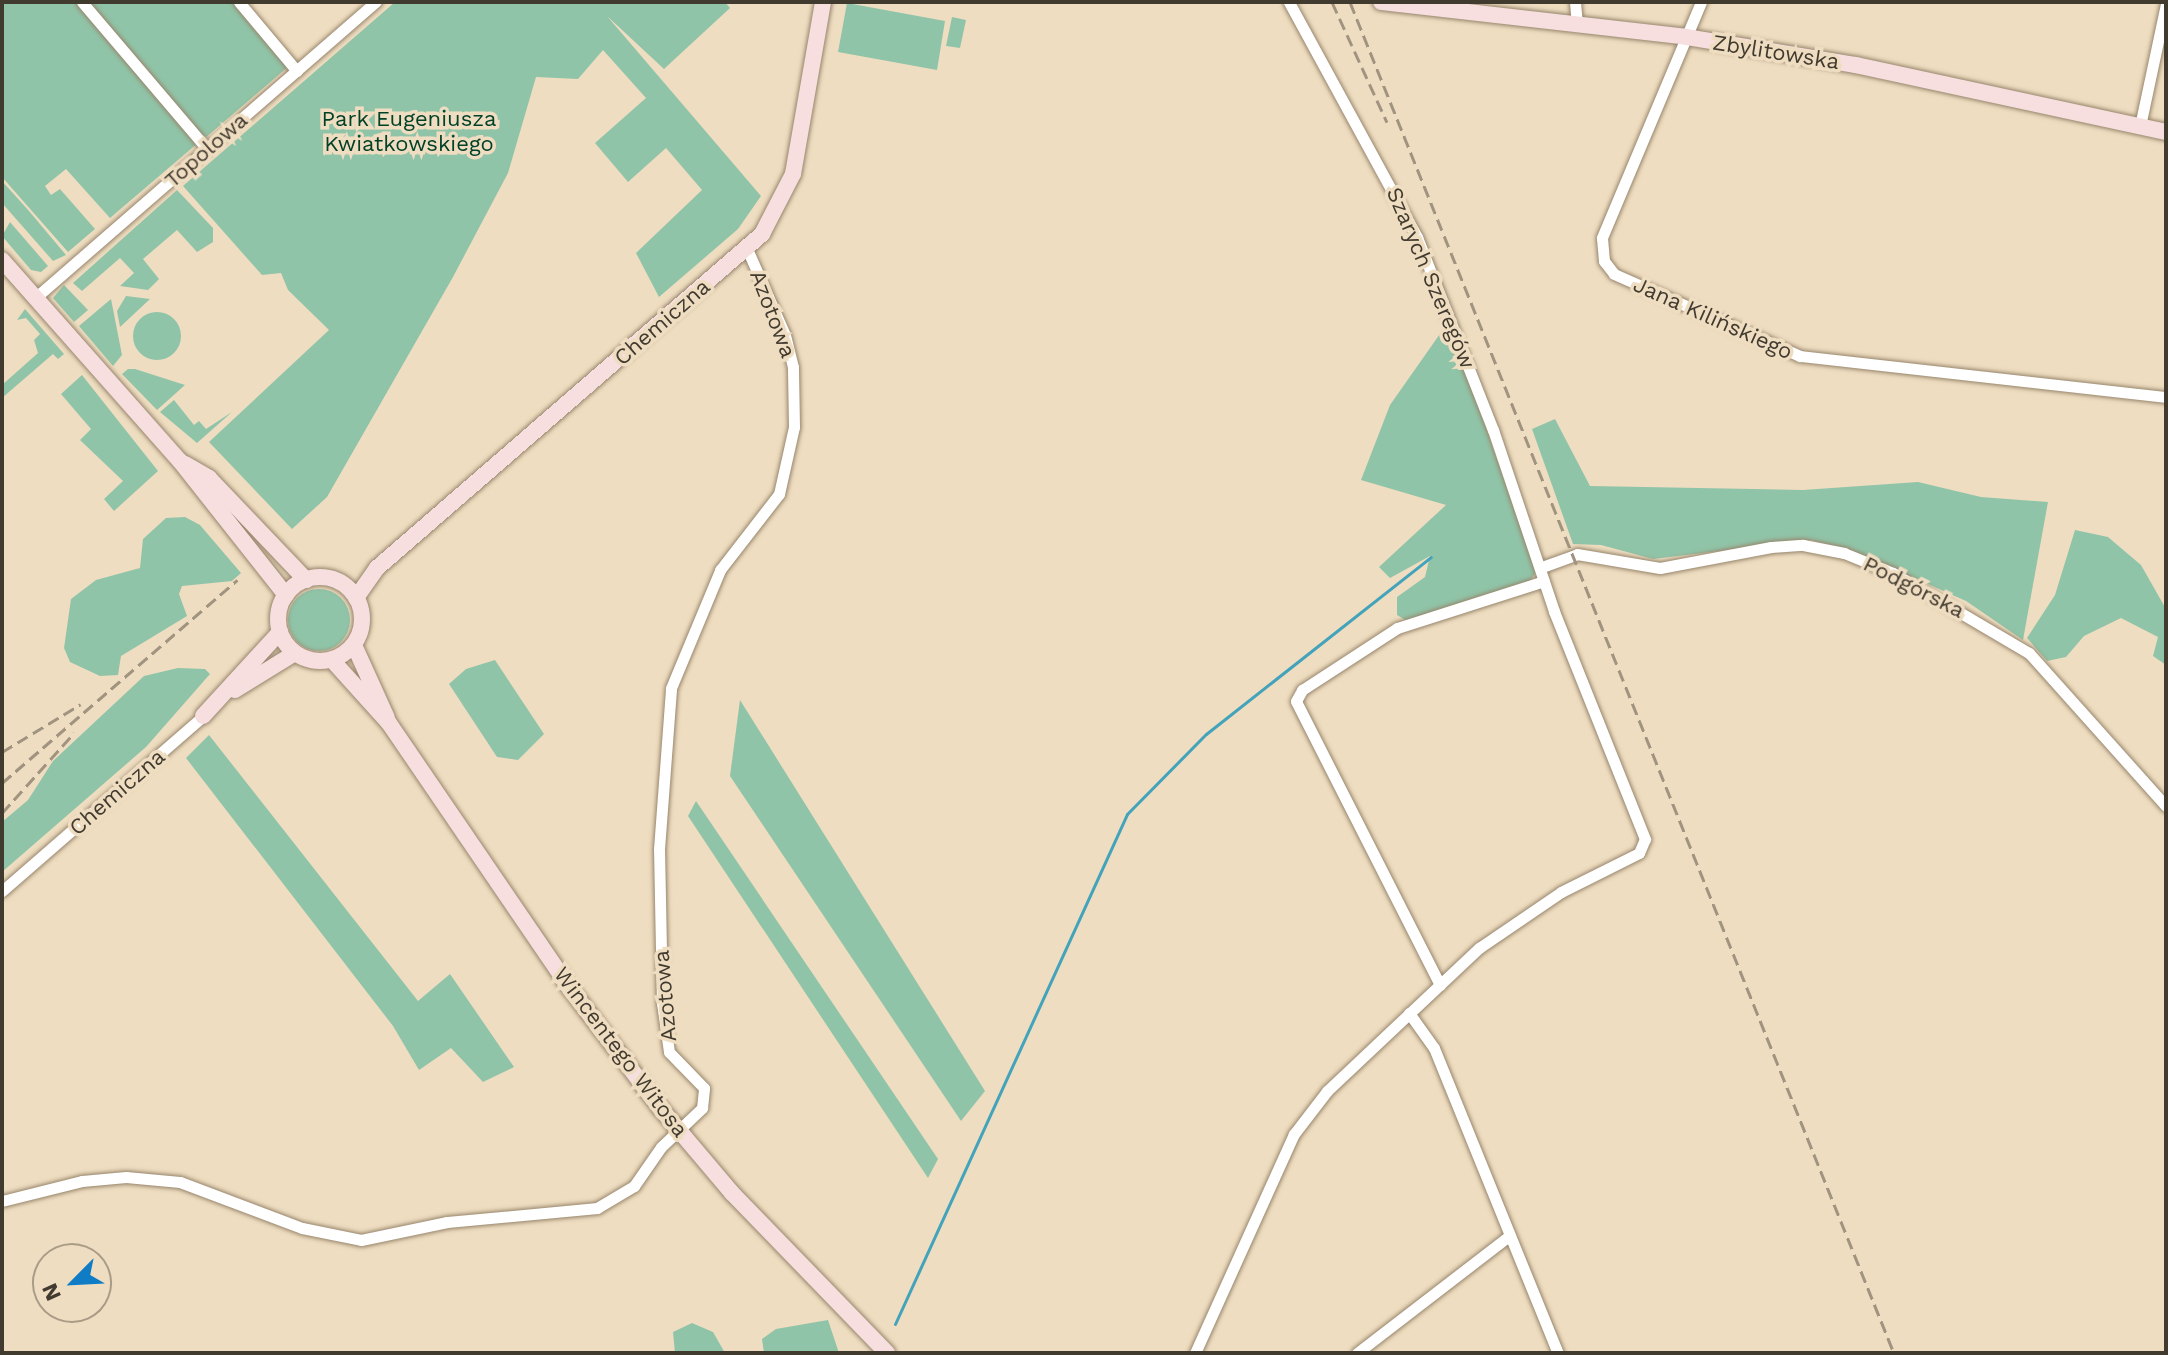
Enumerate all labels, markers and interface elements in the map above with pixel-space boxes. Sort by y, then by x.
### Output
street label: Zbylitowska [1711,29,1841,75]
park label: Park Eugeniusza Kwiatkowskiego [321,105,497,156]
street label: Topolowa [159,107,253,193]
street label: Szarych Szeregów [1381,183,1481,373]
street label: Azotowa [744,266,802,362]
street label: Jana Kilińskiego [1629,271,1797,365]
street label: Chemiczna [609,273,715,371]
street label: Podgórska [1859,550,1969,624]
street label: Chemiczna [64,743,170,841]
street label: Azotowa [648,949,682,1043]
street label: Wincentego Witosa [548,961,694,1143]
north arrow [32,1243,112,1323]
text: N [37,1280,66,1305]

